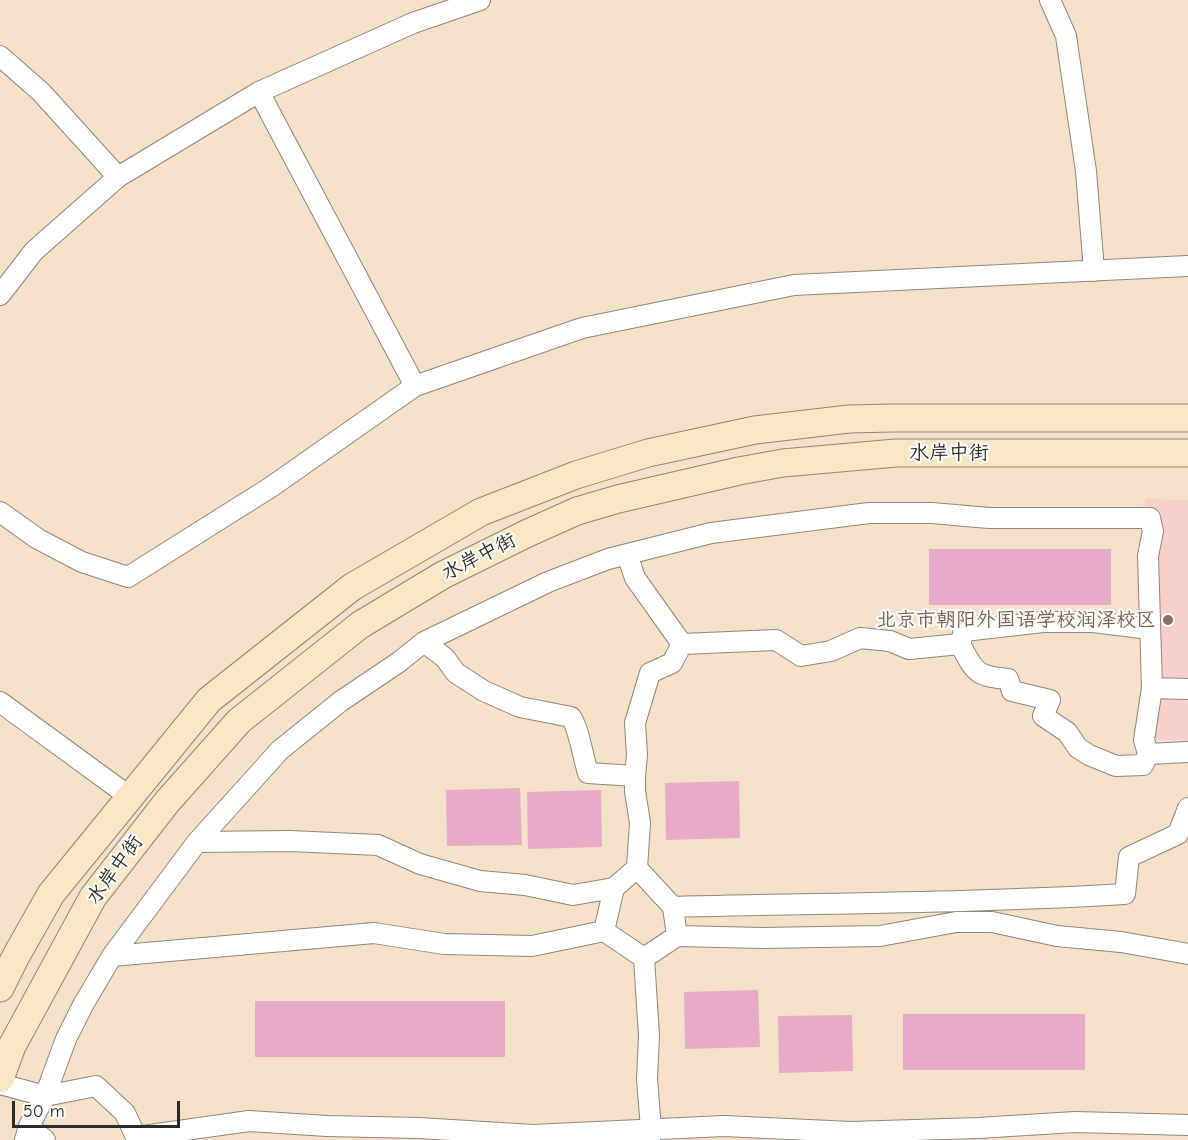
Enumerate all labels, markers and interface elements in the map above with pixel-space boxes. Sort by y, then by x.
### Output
street label: 水岸中街 [909,441,989,465]
street label: 水岸中街 [438,528,520,586]
place label: 北京市朝阳外国语学校润泽校区 [876,608,1156,632]
marker: 北京市朝阳外国语学校润泽校区 [1161,613,1175,627]
street label: 水岸中街 [82,831,148,909]
scale bar [15,1089,183,1127]
text: 50 m [23,1101,65,1122]

